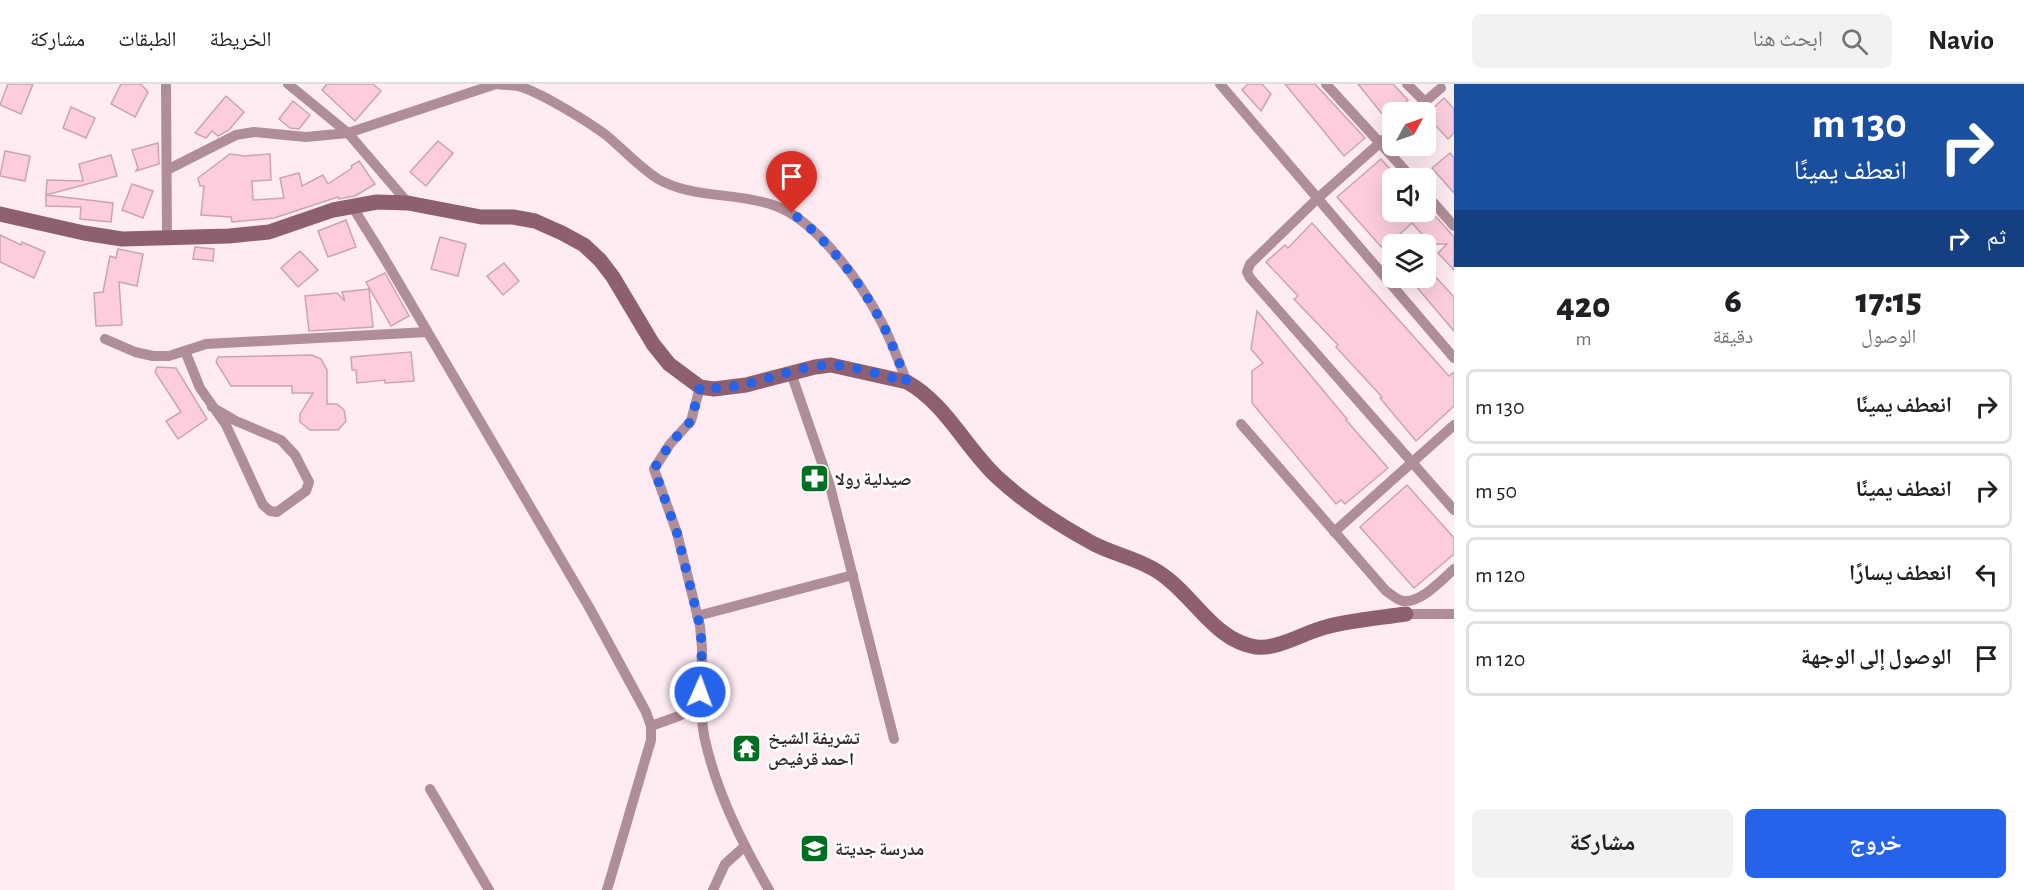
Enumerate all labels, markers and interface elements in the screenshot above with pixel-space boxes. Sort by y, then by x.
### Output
search box [1472,14,1892,68]
icon: search [1838,25,1871,58]
text: Navio [1928,27,1994,55]
text: ابحث هنا [1752,28,1823,50]
text: مشاركة [30,29,85,50]
text: الطبقات [118,29,177,50]
text: الخريطة [210,29,271,50]
north arrow [1382,102,1436,156]
map controls [1382,102,1436,288]
text: 130 m [1812,103,1907,145]
icon: right [1928,108,2006,186]
pin [766,151,817,213]
text: انعطف يمينًا [1794,157,1907,184]
icon: arrive [775,160,808,193]
button: sound [1382,168,1436,222]
icon: right [1942,222,1975,255]
text: ثم [1987,226,2006,248]
button: layers [1382,234,1436,288]
text: 6 [1724,283,1742,319]
text: 17:15 [1856,283,1922,319]
text: 420 [1556,288,1611,324]
text: دقيقة [1713,327,1753,347]
text: الوصول [1861,327,1916,347]
text: m [1575,329,1591,349]
icon: right [1970,390,2003,423]
text: انعطف يمينًا [1855,394,1952,416]
text: 130 m [1475,396,1525,418]
pharmacy icon: صيدلية رولا [798,463,830,495]
place label: صيدلية رولا [835,471,912,489]
icon: right [1970,474,2003,507]
text: انعطف يمينًا [1855,478,1952,500]
text: 50 m [1475,480,1517,502]
icon: left [1970,558,2003,591]
text: انعطف يسارًا [1849,562,1952,584]
text: 120 m [1475,564,1525,586]
icon: arrive [1970,642,2003,675]
text: الوصول إلى الوجهة [1801,646,1952,668]
text: 120 m [1475,648,1525,670]
position arrow [668,660,732,724]
place label: تشريفة الشيخ احمد قرفيص [768,730,860,770]
temple icon: تشريفة الشيخ احمد قرفيص [731,732,763,764]
button: مشاركة [1472,809,1733,878]
button: خروج [1745,809,2006,878]
school or university icon: مدرسة جديتة [798,833,830,865]
place label: مدرسة جديتة [835,841,924,859]

